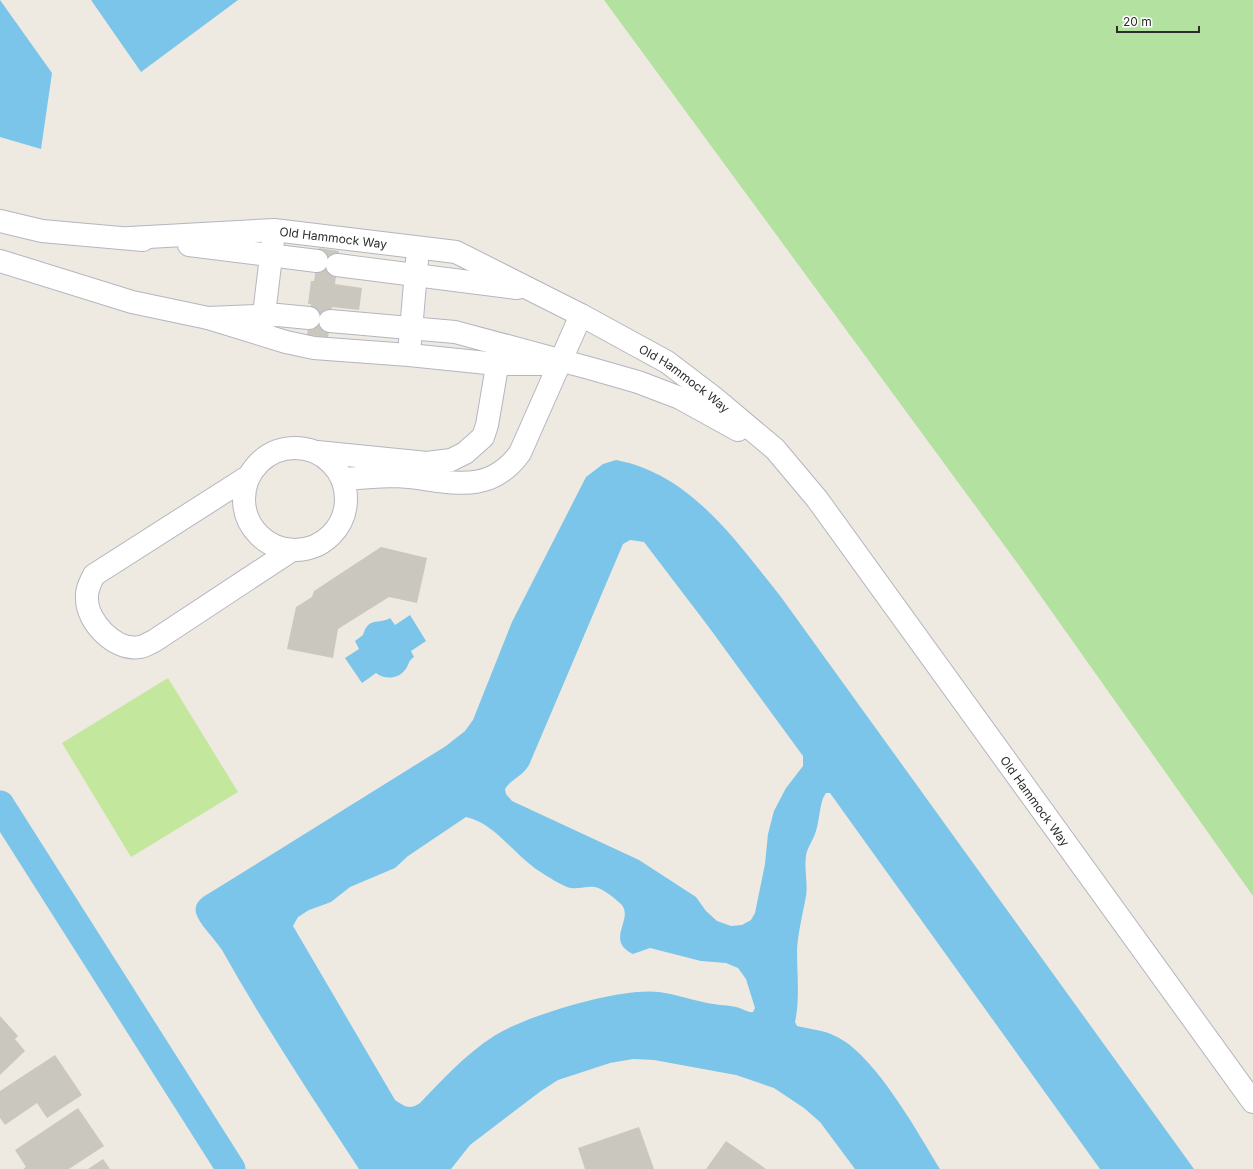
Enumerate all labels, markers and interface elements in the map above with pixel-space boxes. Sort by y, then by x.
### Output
scale bar [1117,8,1199,34]
text: 20 m [1123,14,1152,29]
street label: Old Hammock Way [279,223,388,251]
street label: Old Hammock Way [637,341,733,416]
street label: Old Hammock Way [997,753,1073,849]

